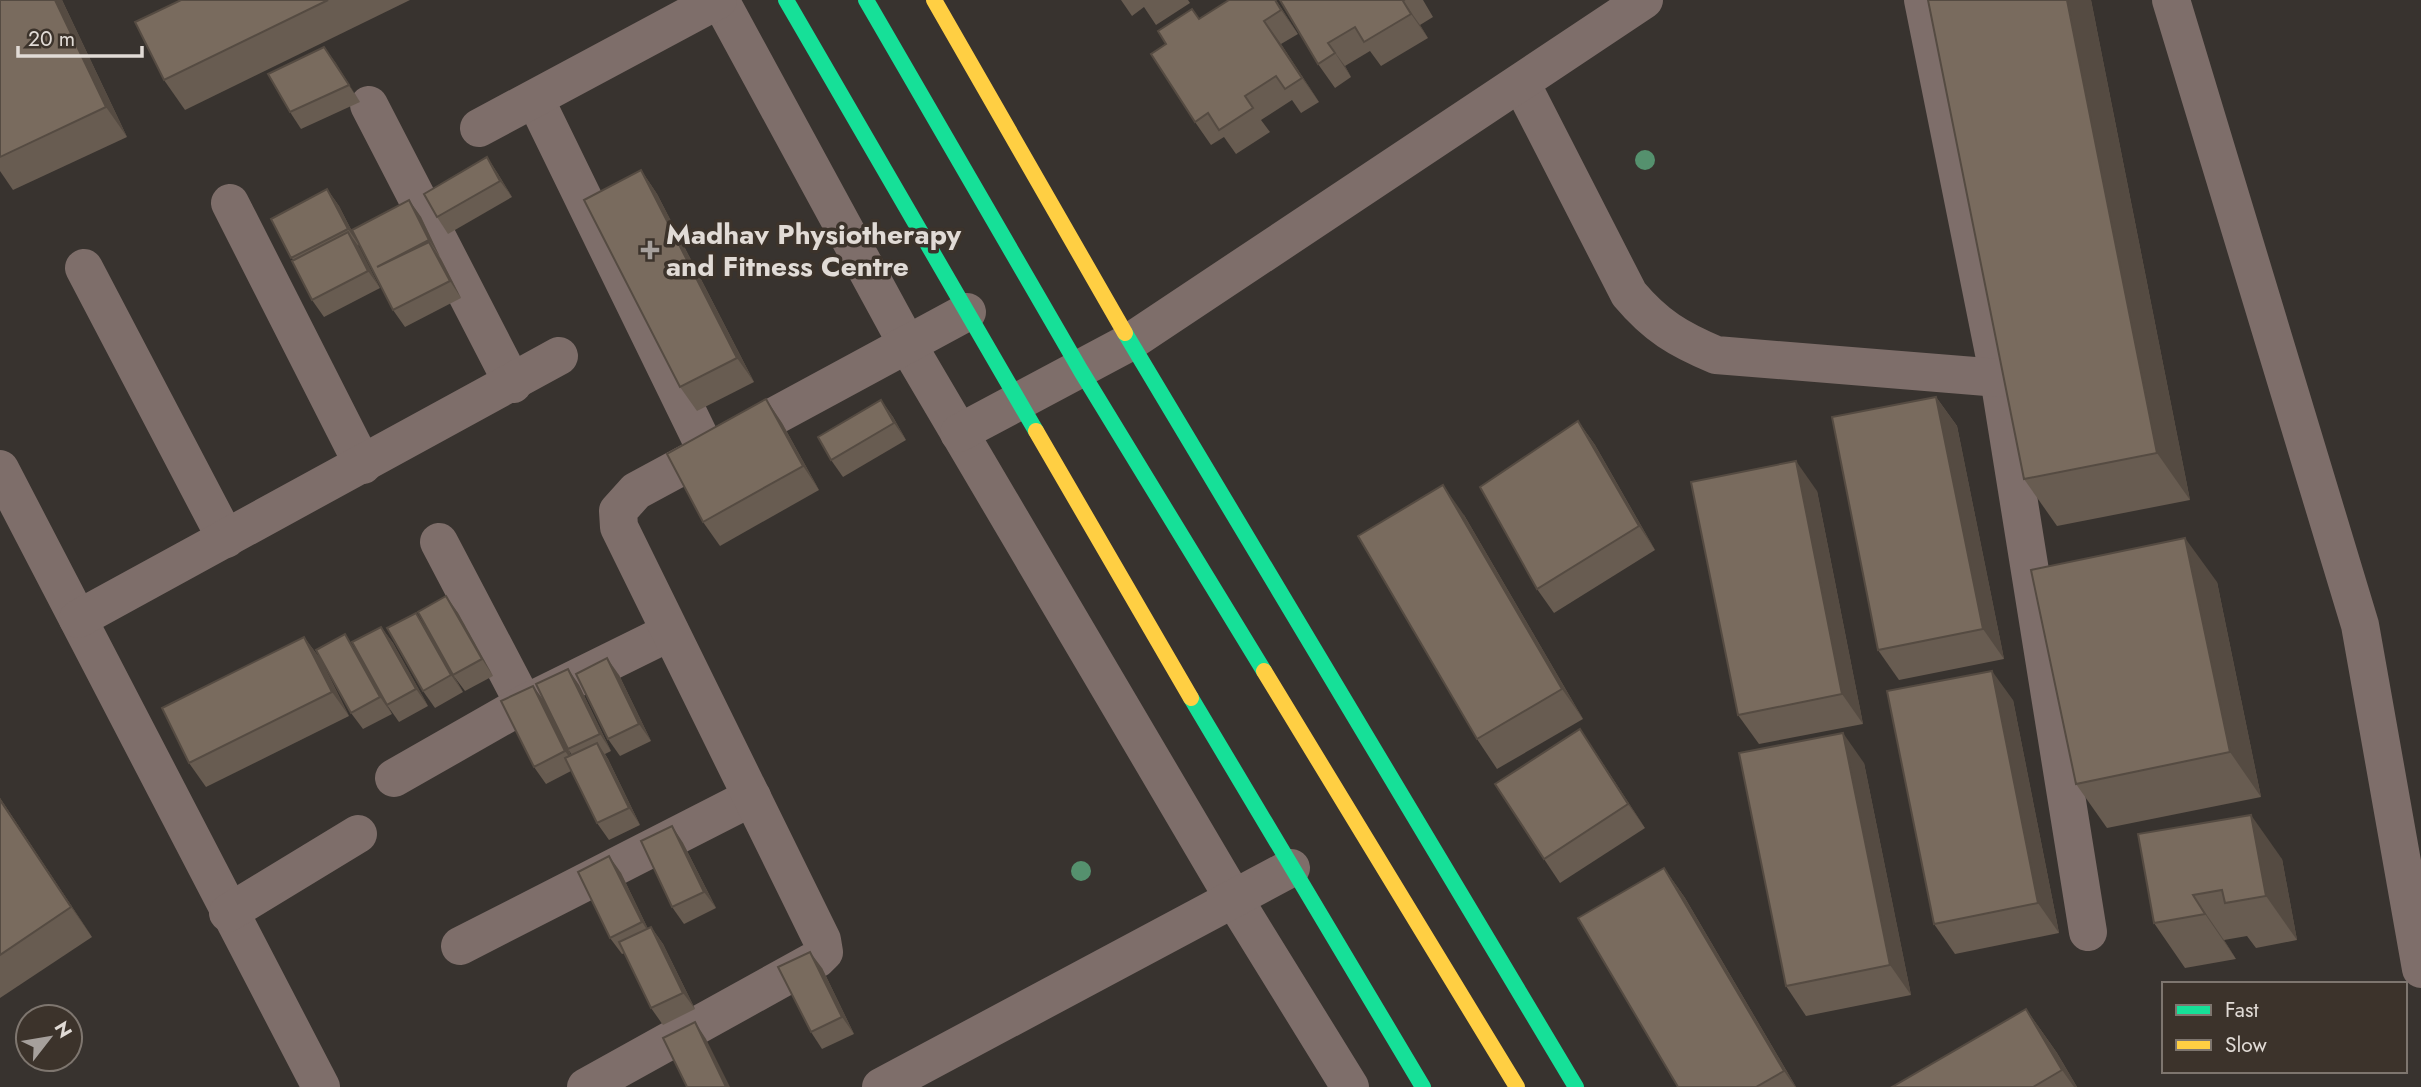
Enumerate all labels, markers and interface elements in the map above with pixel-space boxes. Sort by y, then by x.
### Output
scale bar [18,14,142,58]
text: 20 m [28,24,75,54]
place label: Madhav Physiotherapy and Fitness Centre [666,214,962,287]
marker: Madhav Physiotherapy and Fitness Centre [640,240,660,260]
legend [2162,982,2407,1073]
text: Fast [2225,995,2258,1025]
north arrow [14,1003,84,1073]
text: N [48,1016,79,1043]
text: Slow [2225,1030,2267,1060]

